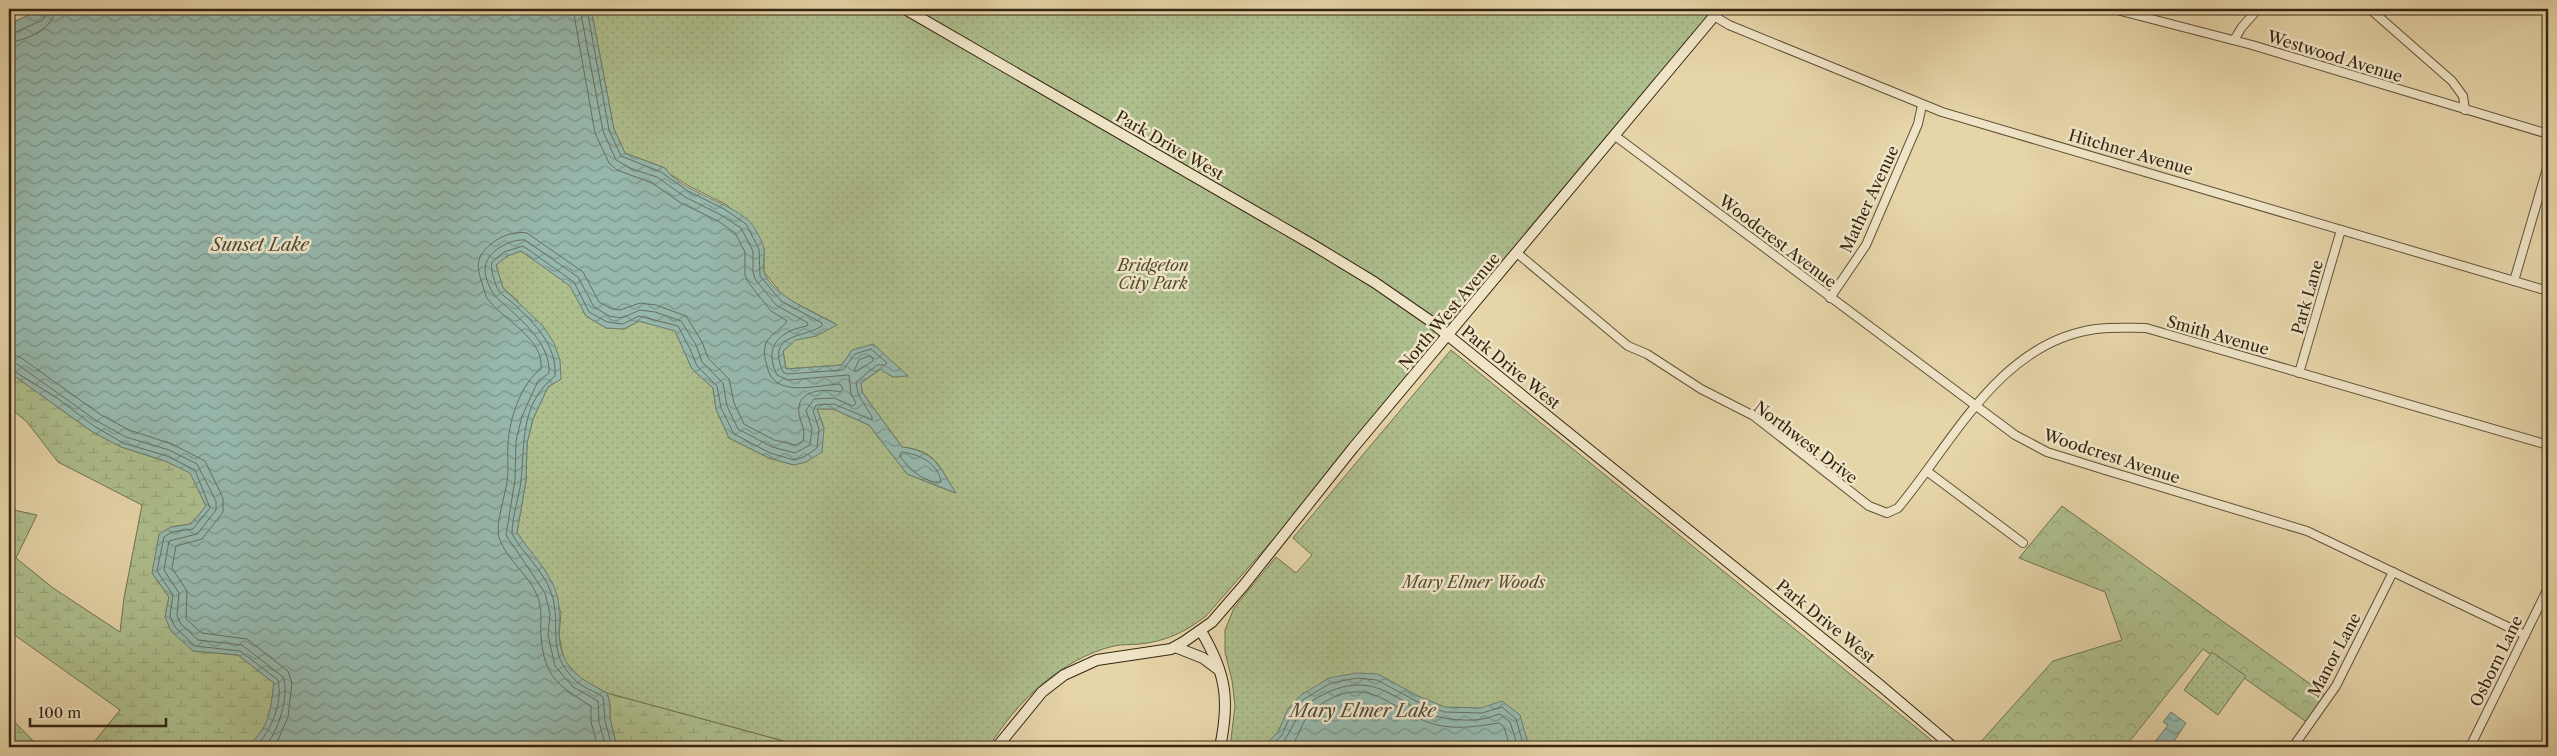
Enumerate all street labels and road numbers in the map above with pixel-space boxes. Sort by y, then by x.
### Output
street label: Westwood Avenue [2264,26,2405,86]
street label: Park Drive West [1112,106,1228,184]
street label: Hitchner Avenue [2066,125,2196,179]
street label: Mather Avenue [1835,142,1903,256]
street label: Woodcrest Avenue [1714,190,1841,292]
street label: North West Avenue [1394,248,1504,374]
street label: Park Lane [2287,257,2327,337]
street label: Smith Avenue [2165,311,2272,359]
street label: Park Drive West [1457,321,1565,413]
street label: Northwest Drive [1750,396,1862,488]
street label: Woodcrest Avenue [2040,424,2183,488]
street label: Park Drive West [1772,575,1880,667]
street label: Manor Lane [2303,609,2365,701]
street label: Osborn Lane [2465,612,2527,710]

